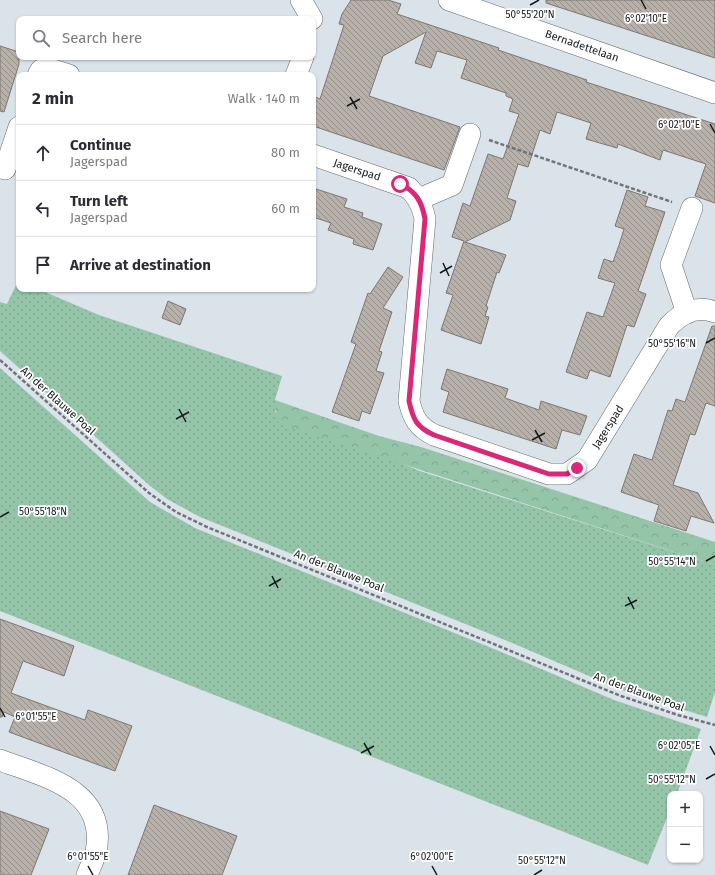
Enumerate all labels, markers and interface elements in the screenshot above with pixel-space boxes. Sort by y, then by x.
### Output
text: 50°55'20"N [506,9,554,21]
text: 6°02'10"E [625,13,667,25]
search box [16,16,316,60]
icon: search [30,27,52,49]
street label: Bernadettelaan [543,27,621,65]
text: Search here [62,29,142,47]
text: 2 min [32,88,74,109]
text: Walk · 140 m [228,91,300,106]
text: 6°02'10"E [658,119,700,131]
text: Continue [70,136,131,154]
icon: ahead [32,142,54,164]
text: 80 m [271,145,300,160]
text: Jagerspad [70,154,128,169]
street label: Jagerspad [332,156,382,184]
route start [391,175,409,193]
text: Turn left [70,192,128,210]
icon: left [32,198,54,220]
text: 60 m [271,201,300,216]
text: Jagerspad [70,210,128,225]
icon: arrive [32,254,54,276]
text: Arrive at destination [70,256,211,274]
text: 50°55'16"N [648,338,696,350]
street label: An der Blauwe Poal [18,364,98,438]
street label: Jagerspad [590,403,626,451]
route end [568,459,586,477]
text: 50°55'18"N [19,506,67,518]
street label: An der Blauwe Poal [292,547,386,595]
text: 50°55'14"N [648,556,696,568]
street label: An der Blauwe Poal [592,669,686,715]
text: 6°01'55"E [15,711,57,723]
text: 6°02'05"E [658,740,700,752]
text: 50°55'12"N [648,774,696,786]
map controls [667,791,703,863]
button: + [667,791,703,827]
button: − [667,827,703,863]
text: 6°01'55"E [67,851,109,863]
text: 6°02'00"E [410,851,454,863]
text: 50°55'12"N [518,855,566,867]

